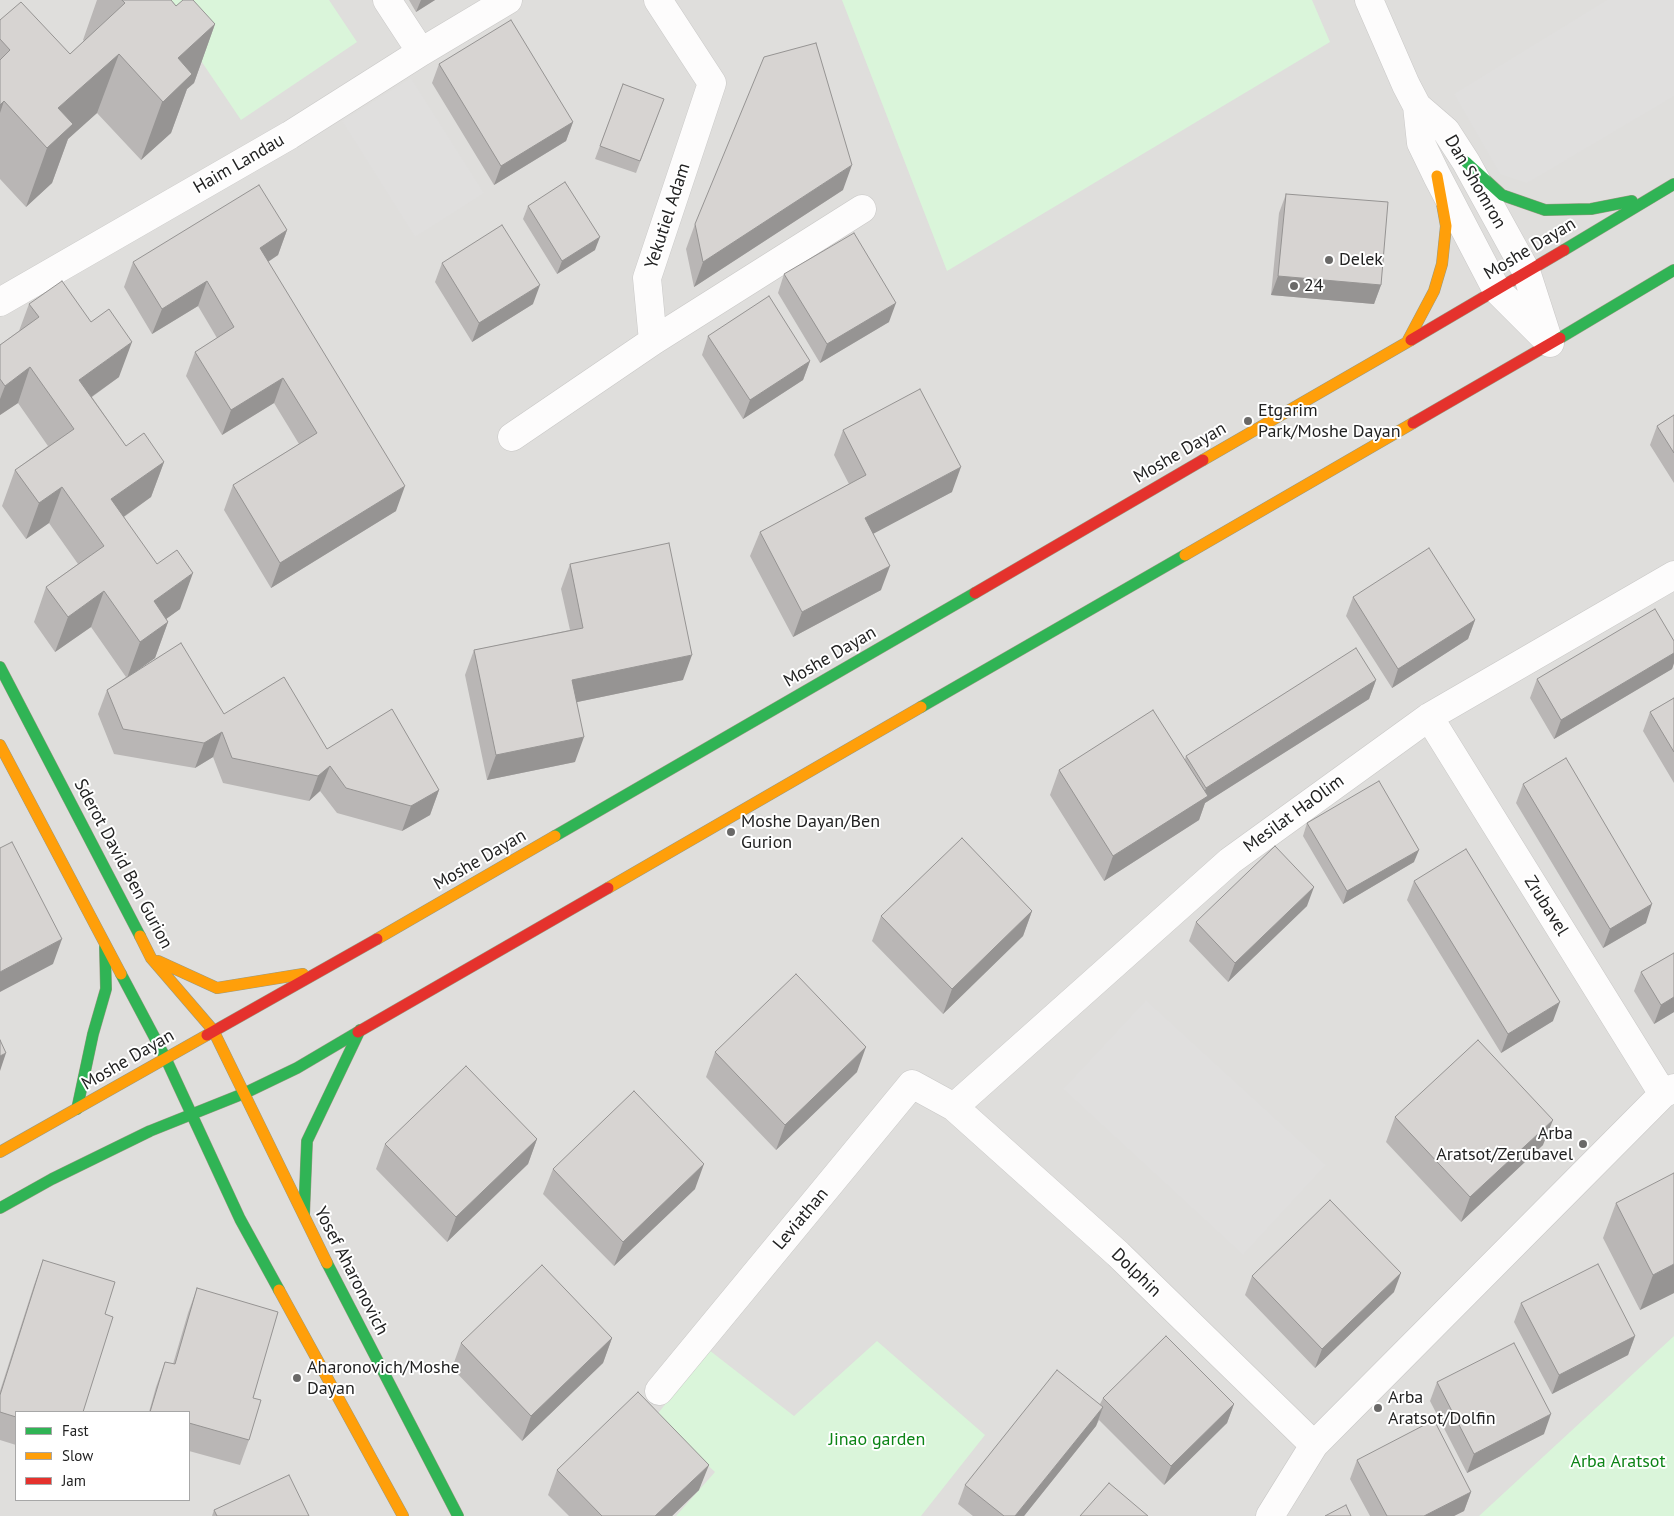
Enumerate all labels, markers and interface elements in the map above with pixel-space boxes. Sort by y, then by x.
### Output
street label: Haim Landau [190,129,288,199]
street label: Dan Shomron [1439,131,1511,233]
street label: Yekutiel Adam [641,160,695,272]
street label: Moshe Dayan [1480,213,1580,285]
place label: Delek [1339,249,1383,271]
marker: Delek [1323,254,1335,266]
place label: 24 [1304,275,1324,297]
marker: 24 [1288,280,1300,292]
place label: Etgarim Park/Moshe Dayan [1258,400,1401,442]
marker: Etgarim Park/Moshe Dayan [1242,415,1254,427]
street label: Moshe Dayan [1130,418,1230,488]
street label: Moshe Dayan [780,622,880,692]
street label: Mesilat HaOlim [1240,770,1348,858]
street label: Sderot David Ben Gurion [69,775,177,953]
place label: Moshe Dayan/Ben Gurion [741,811,880,854]
street label: Moshe Dayan [430,825,530,895]
marker: Moshe Dayan/Ben Gurion [725,826,737,838]
street label: Zrubavel [1519,872,1573,940]
street label: Moshe Dayan [78,1025,178,1095]
place label: Arba Aratsot/Zerubavel [1436,1123,1573,1166]
marker: Arba Aratsot/Zerubavel [1577,1138,1589,1150]
street label: Leviathan [769,1184,833,1254]
street label: Yosef Aharonovich [309,1203,393,1339]
street label: Dolphin [1107,1244,1165,1302]
place label: Aharonovich/Moshe Dayan [307,1357,460,1400]
marker: Aharonovich/Moshe Dayan [291,1372,303,1384]
place label: Arba Aratsot/Dolfin [1388,1387,1496,1430]
marker: Arba Aratsot/Dolfin [1372,1402,1384,1414]
legend [15,1411,190,1501]
text: Fast [62,1421,89,1440]
park label: Jinao garden [829,1429,925,1451]
text: Slow [62,1446,93,1465]
park label: Arba Aratsot [1570,1451,1666,1473]
text: Jam [62,1471,86,1490]

